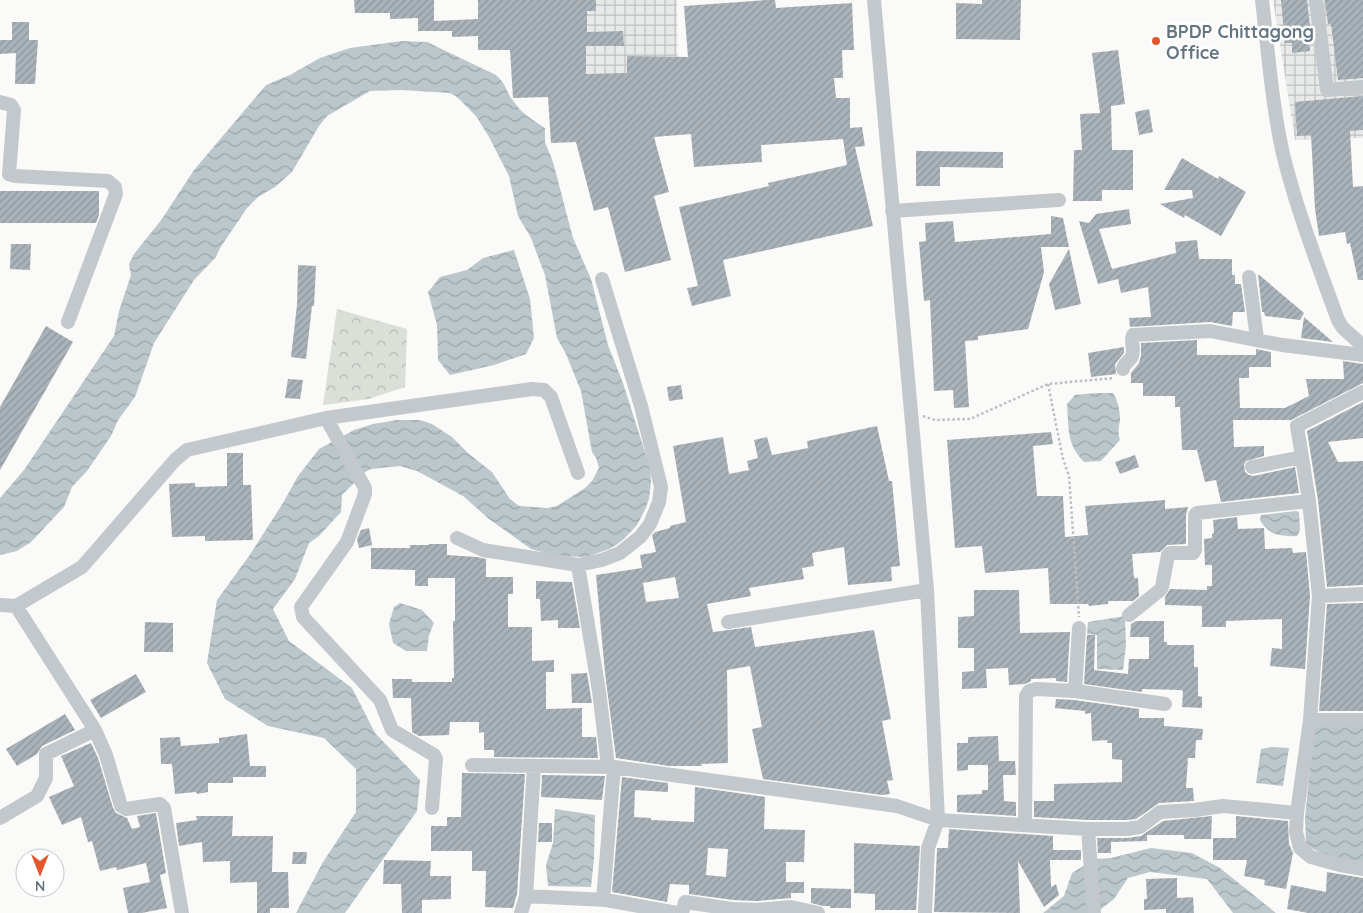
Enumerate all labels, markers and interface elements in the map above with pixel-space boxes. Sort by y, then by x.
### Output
place label: BPDP Chittagong Office [1166,20,1314,64]
marker: BPDP Chittagong Office [1150,35,1162,47]
north arrow [15,848,65,898]
text: N [35,877,45,895]

